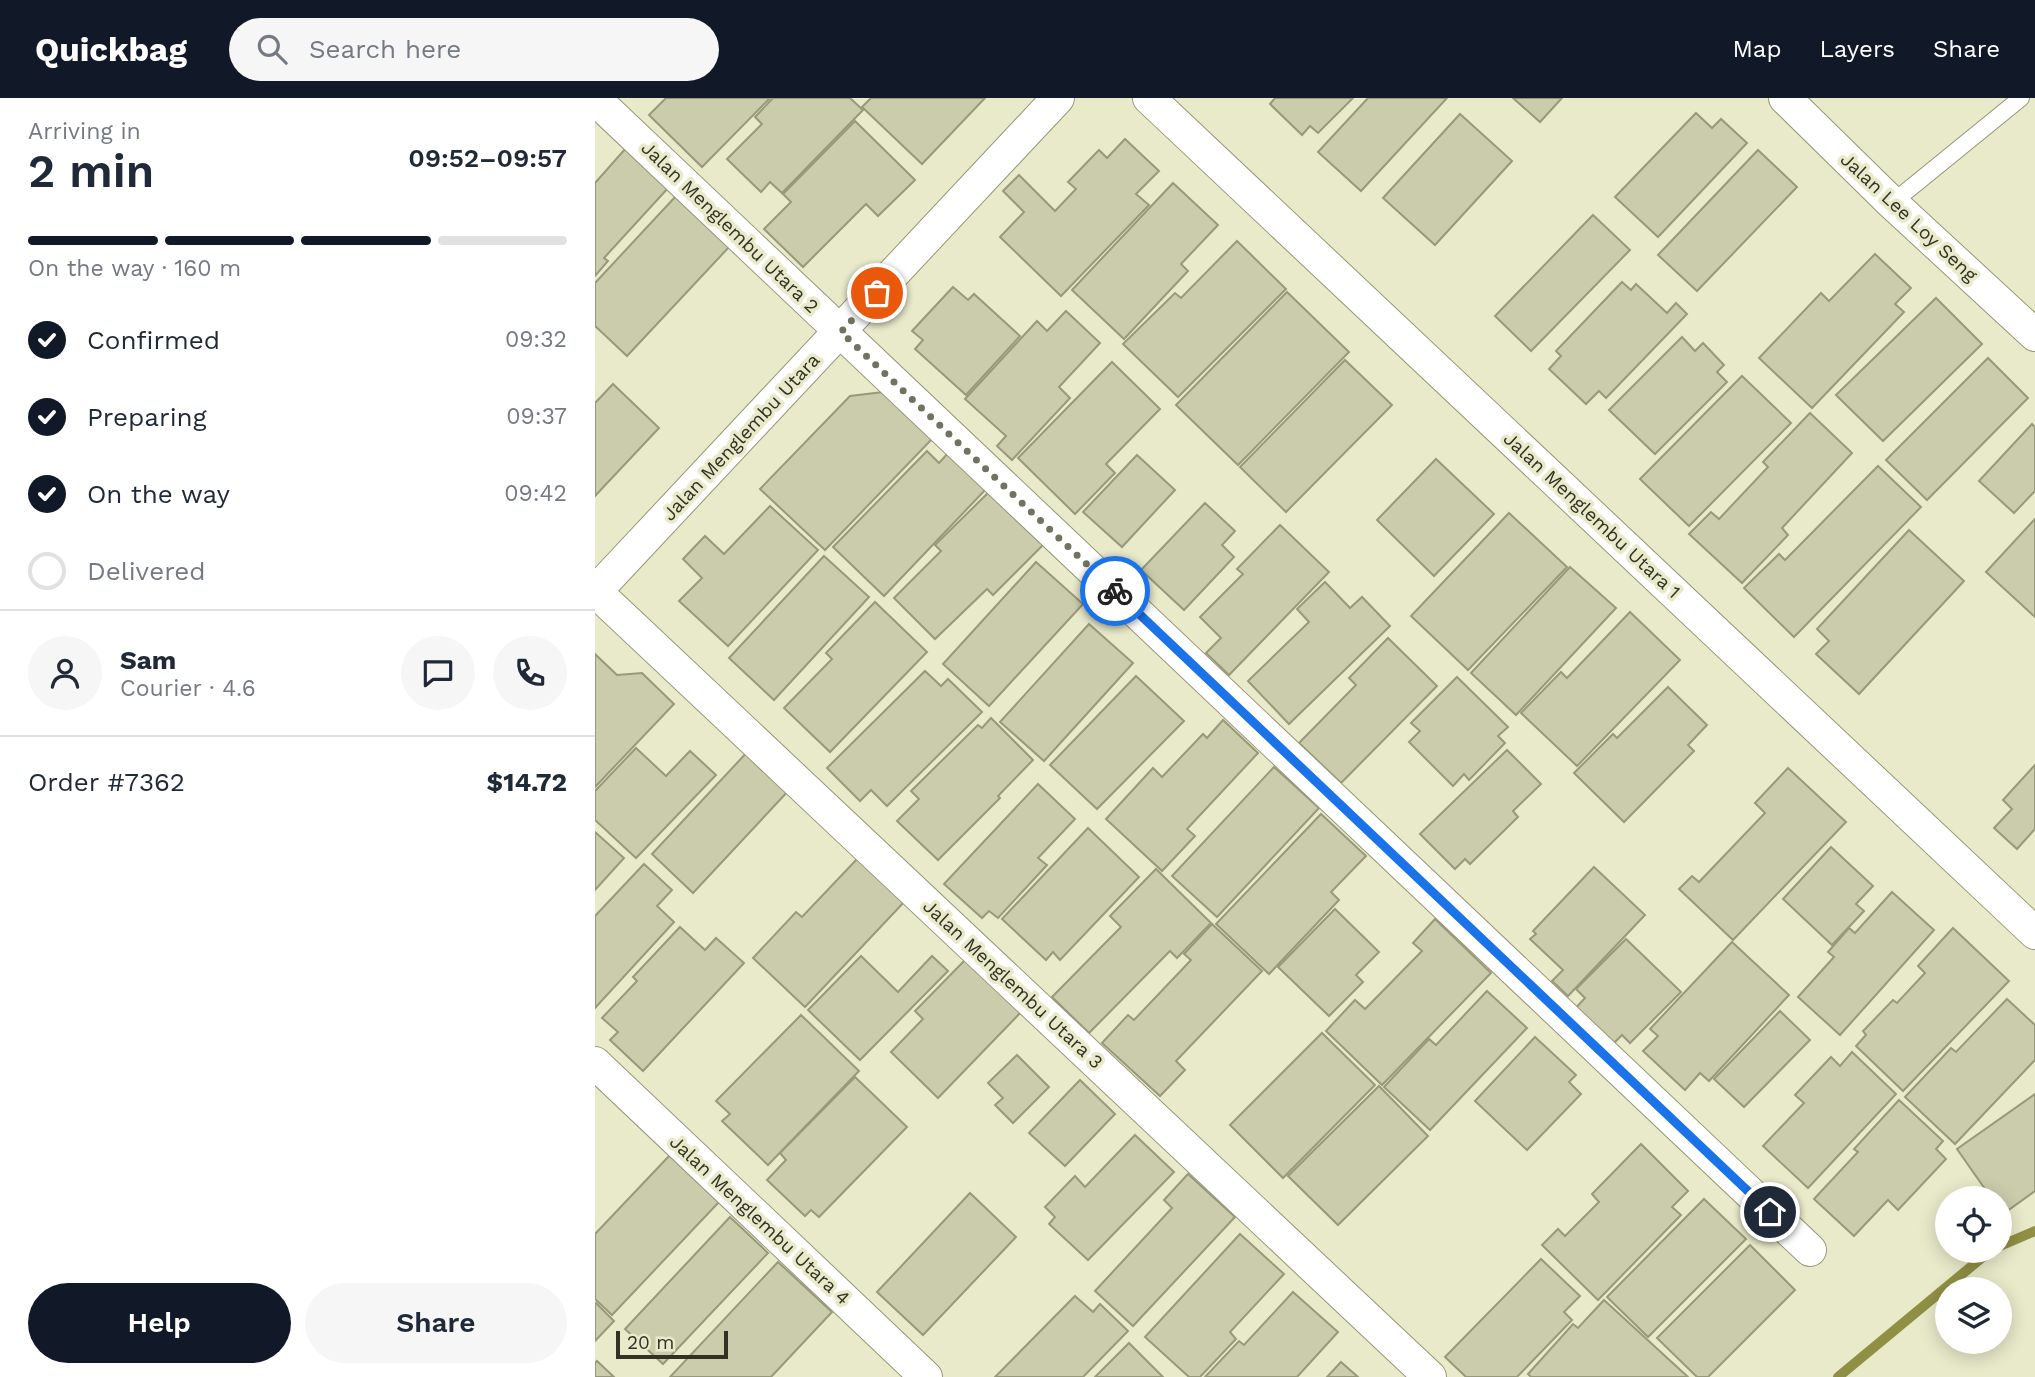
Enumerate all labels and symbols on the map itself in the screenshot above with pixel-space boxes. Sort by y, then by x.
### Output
street label: Jalan Menglembu Utara 2 [637,136,823,318]
street label: Jalan Lee Loy Seng [1836,148,1983,287]
pin [847,263,907,323]
street label: Jalan Menglembu Utara [657,348,825,525]
street label: Jalan Menglembu Utara 1 [1499,427,1685,603]
courier [1080,556,1150,626]
street label: Jalan Menglembu Utara 3 [918,895,1108,1073]
street label: Jalan Menglembu Utara 4 [665,1130,855,1310]
pin [1740,1182,1800,1242]
scale bar [616,1328,728,1360]

